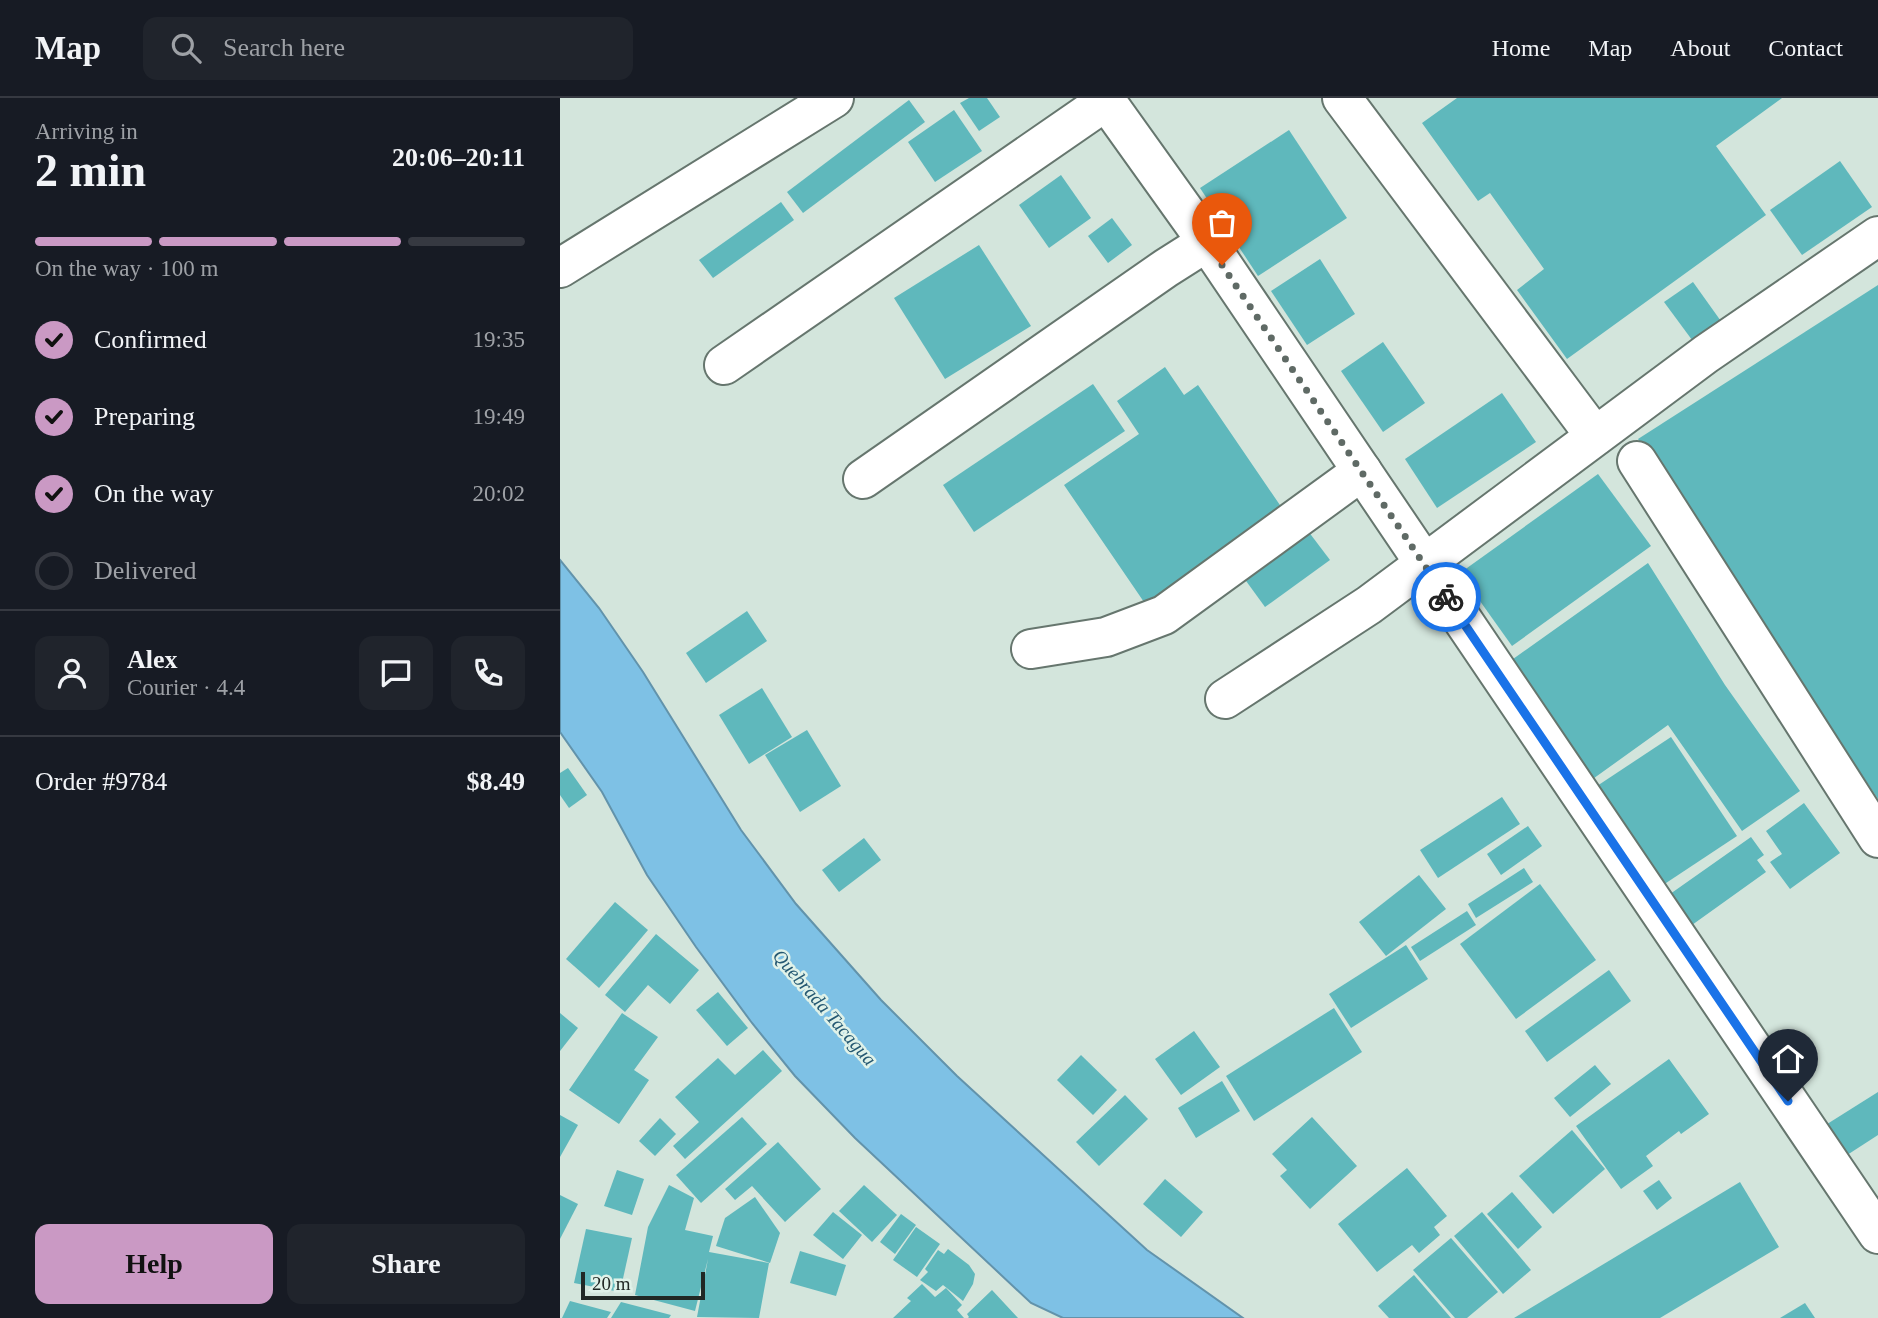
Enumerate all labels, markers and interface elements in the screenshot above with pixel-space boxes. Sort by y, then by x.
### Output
search box [143,17,633,80]
icon: search [167,29,205,67]
text: Map [35,30,101,66]
text: Search here [223,33,345,62]
text: Home [1492,35,1550,61]
text: Map [1588,35,1632,61]
text: About [1670,35,1730,61]
text: Contact [1768,35,1843,61]
text: Arriving in [35,119,138,144]
text: 20:06–20:11 [392,143,525,172]
text: 2 min [35,145,146,196]
pin [1192,193,1252,265]
icon: bag [1203,204,1241,242]
text: On the way · 100 m [35,256,218,281]
icon: check [35,321,73,359]
text: Confirmed [94,325,207,354]
text: 19:35 [473,327,525,352]
icon: check [35,398,73,436]
text: Preparing [94,402,195,431]
text: 19:49 [473,404,525,429]
icon: check [35,475,73,513]
text: On the way [94,479,214,508]
text: 20:02 [473,481,525,506]
text: Delivered [94,556,197,585]
courier [1411,562,1481,632]
icon: bike [1427,578,1465,616]
button: person [35,636,109,710]
button: chat [359,636,433,710]
button: phone [451,636,525,710]
text: Alex [127,645,178,674]
text: Courier · 4.4 [127,675,245,700]
text: Order #9784 [35,767,167,796]
text: $8.49 [467,767,525,796]
water label: Quebrada Tacagua [769,945,881,1070]
pin [1758,1029,1818,1101]
icon: home [1769,1040,1807,1078]
button: Help [35,1224,273,1304]
button: Share [287,1224,525,1304]
scale bar [581,1269,705,1301]
text: 20 m [592,1273,631,1294]

